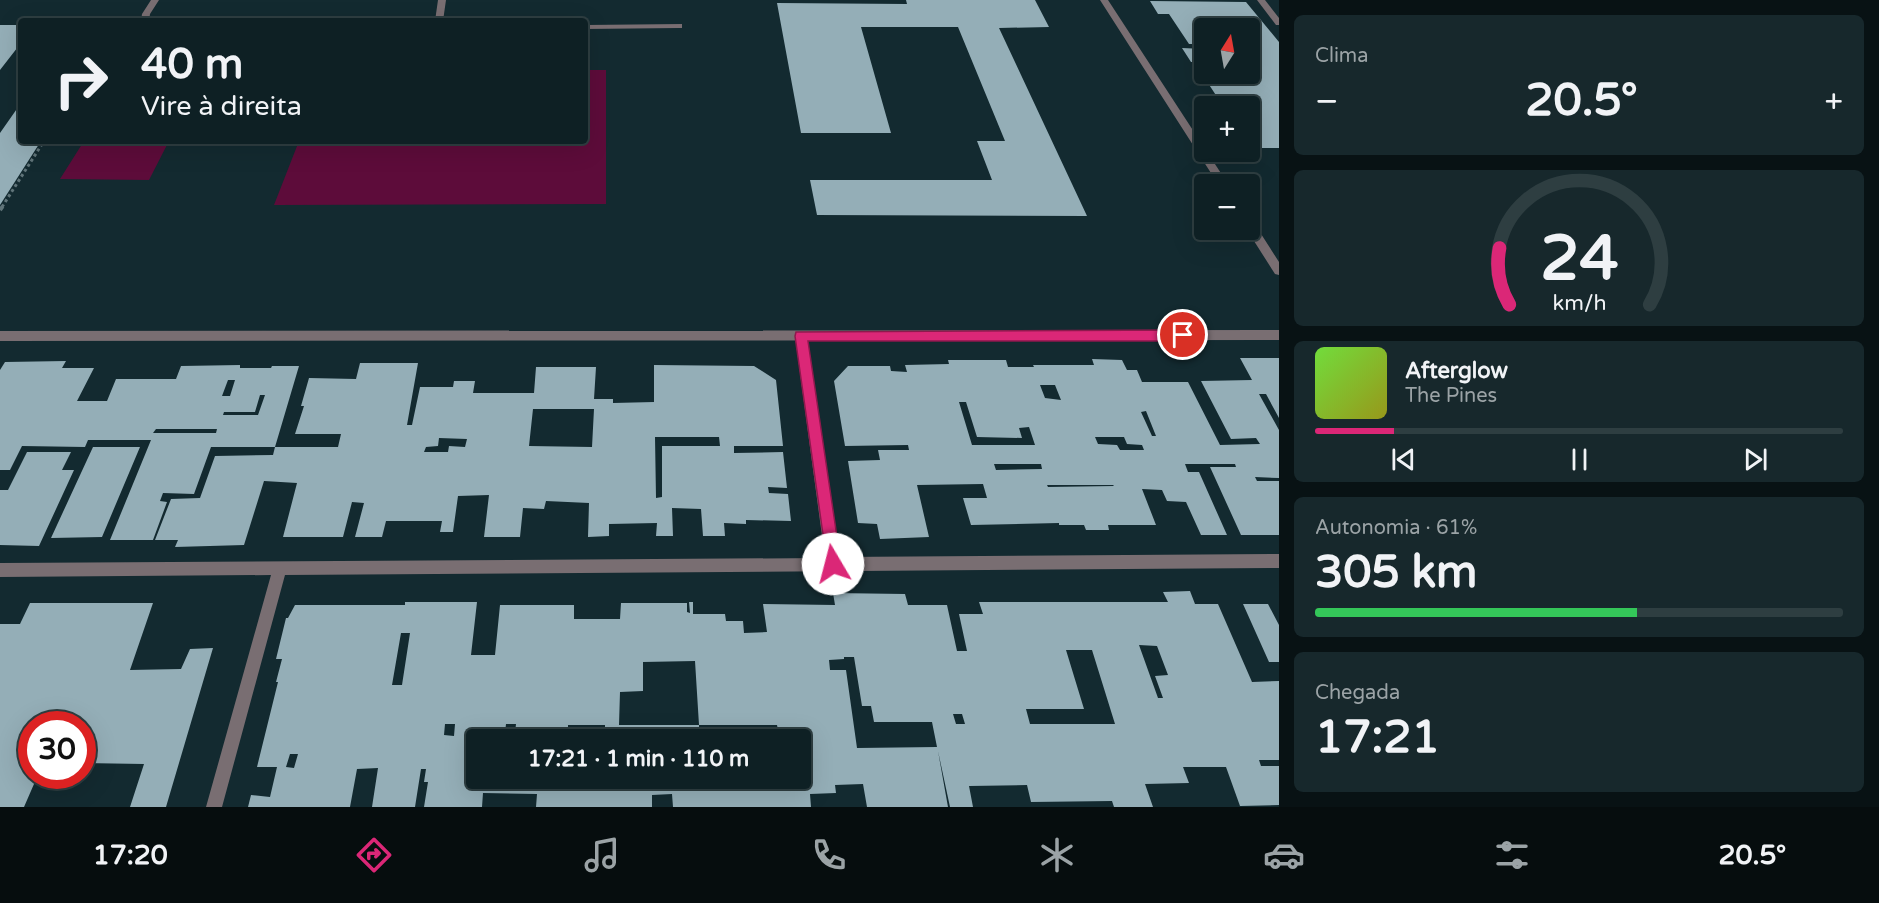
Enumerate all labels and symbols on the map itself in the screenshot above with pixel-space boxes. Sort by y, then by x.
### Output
north arrow [1194,18,1260,84]
pin [1157,309,1208,360]
position arrow [801,532,865,596]
speed limit sign: 30 [18,711,96,789]

